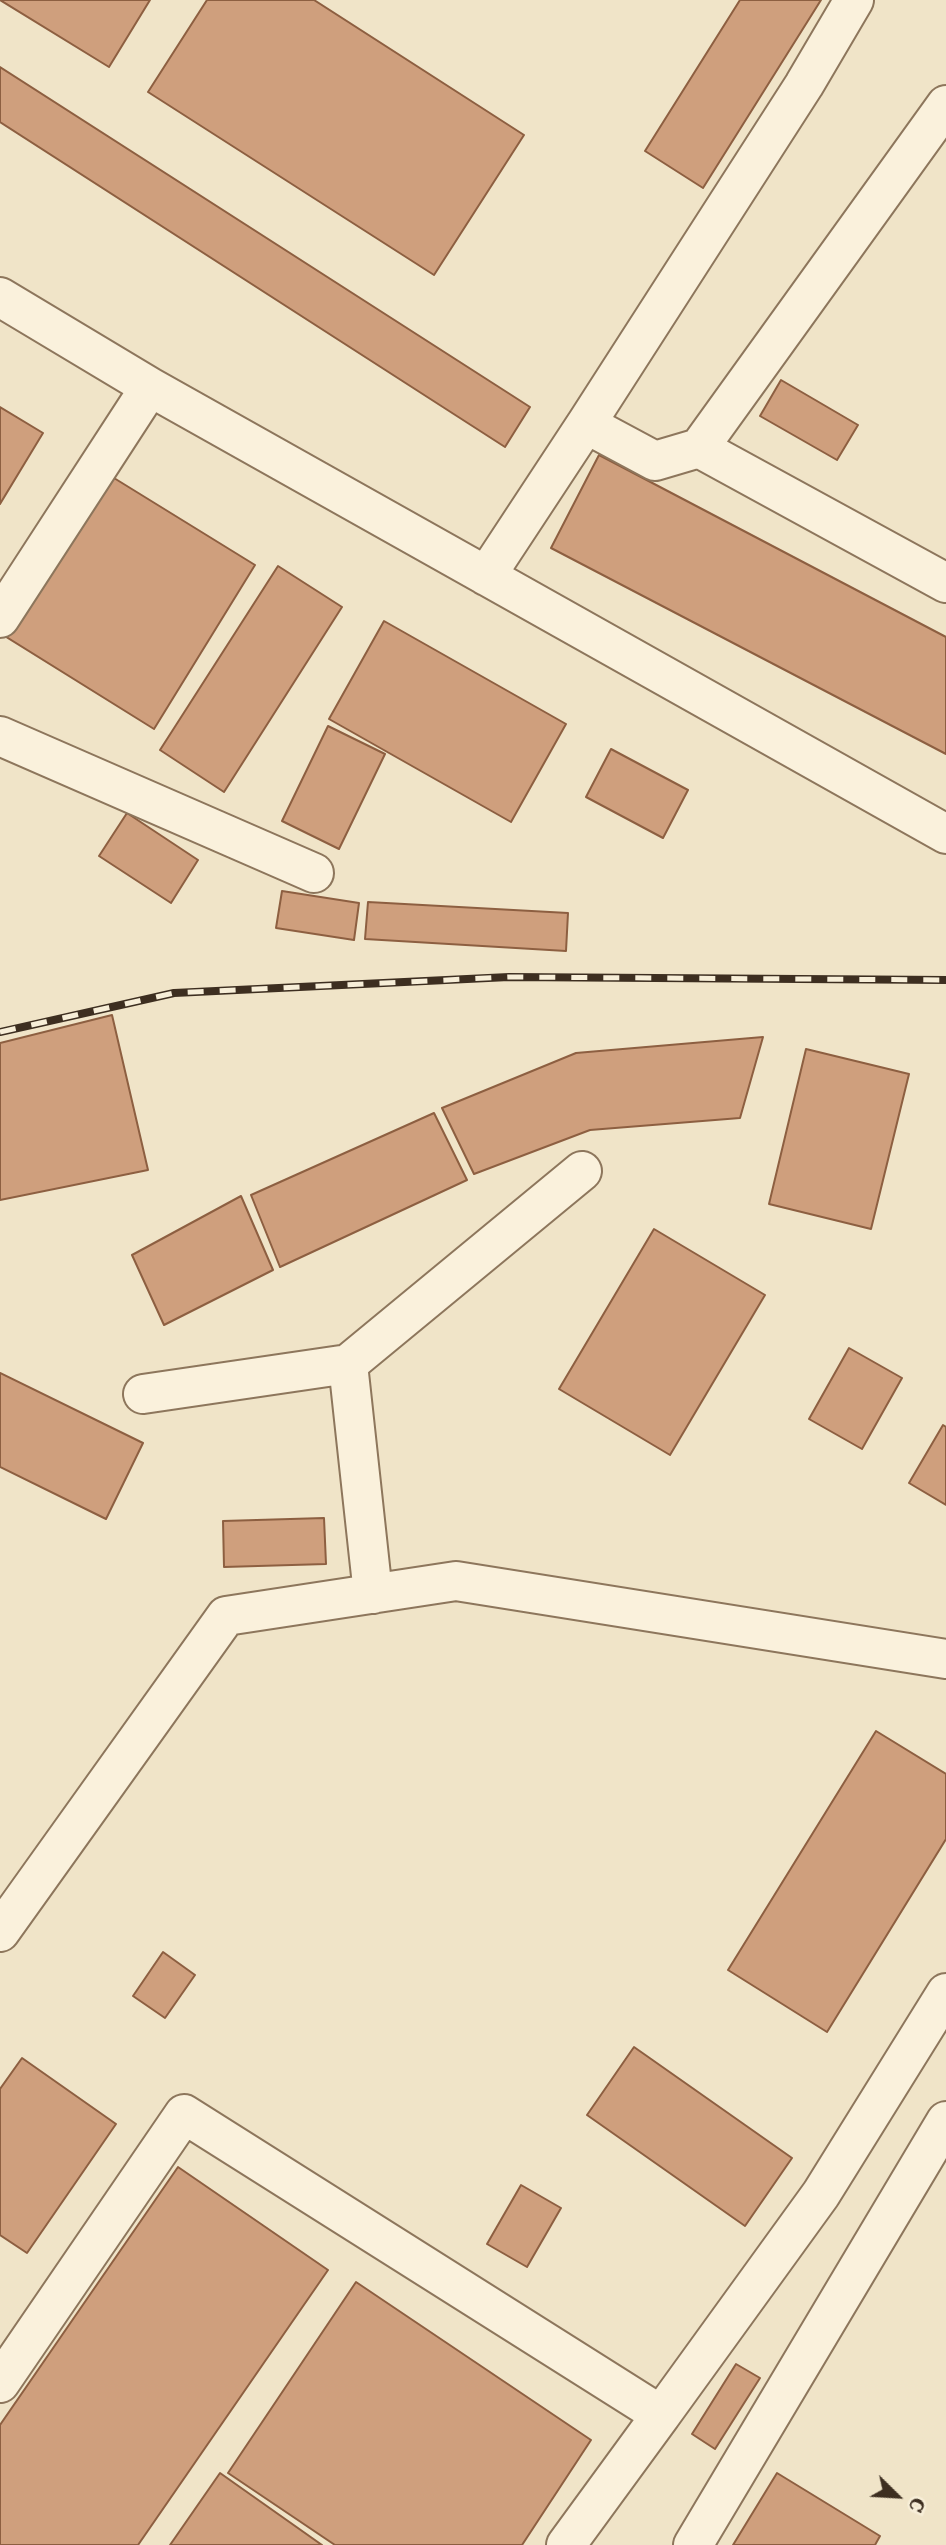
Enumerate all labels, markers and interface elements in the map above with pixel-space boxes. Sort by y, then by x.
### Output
north arrow [862,2461,932,2531]
text: С [903,2494,930,2516]

